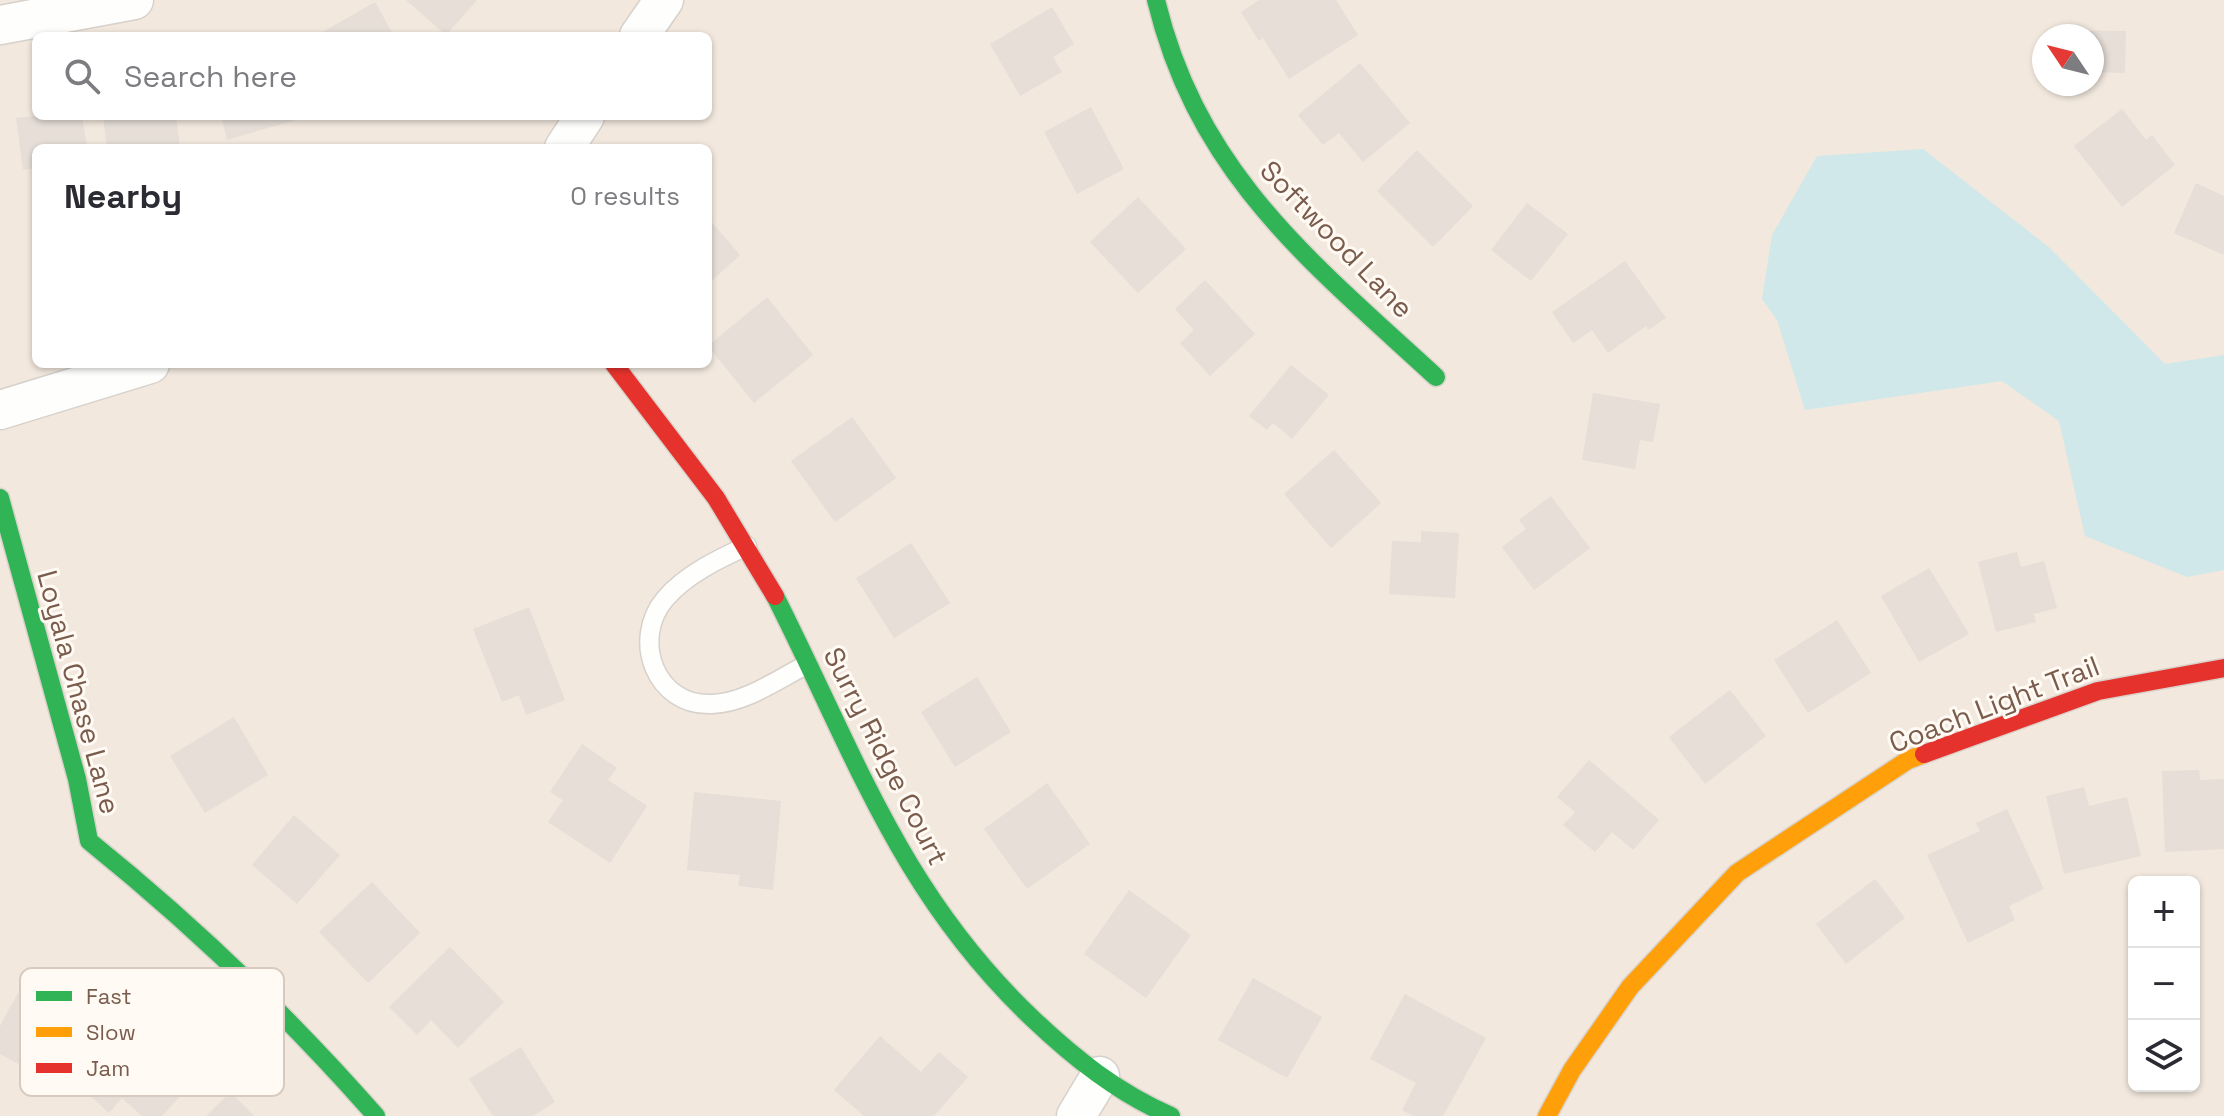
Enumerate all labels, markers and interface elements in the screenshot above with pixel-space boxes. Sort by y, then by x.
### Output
north arrow [2032,24,2104,96]
search box [32,32,712,120]
icon: search [60,54,104,98]
text: Search here [124,57,297,96]
street label: Softwood Lane [1253,152,1421,326]
text: Nearby [64,175,182,218]
text: 0 results [570,179,680,213]
street label: Loyala Chase Lane [29,566,129,818]
street label: Surry Ridge Court [816,641,956,871]
street label: Coach Light Trail [1884,647,2104,761]
map controls [2128,876,2200,1092]
button: + [2128,876,2200,948]
button: − [2128,948,2200,1020]
legend [20,968,284,1096]
text: Fast [86,982,132,1010]
text: Slow [86,1018,136,1046]
button: layers [2128,1020,2200,1092]
text: Jam [86,1054,130,1082]

